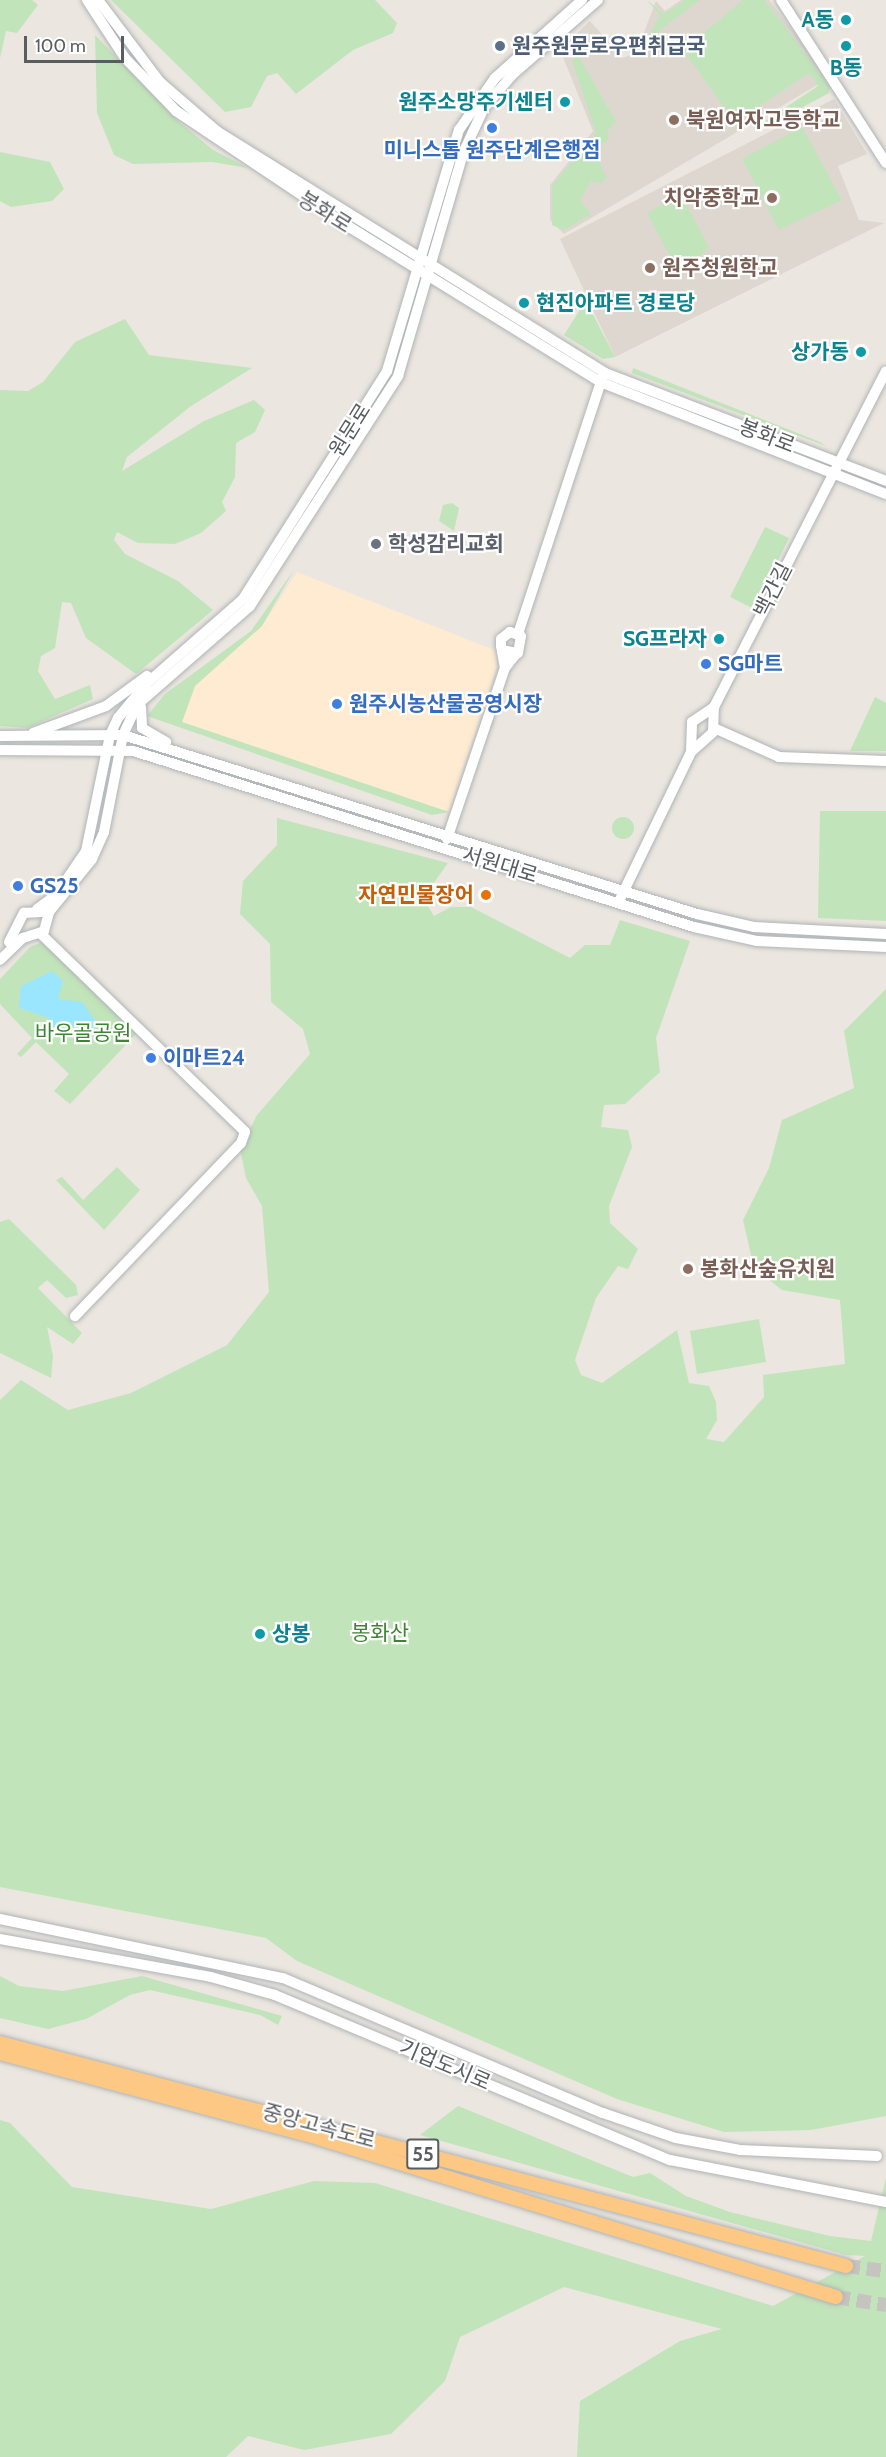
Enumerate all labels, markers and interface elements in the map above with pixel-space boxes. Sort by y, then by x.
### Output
place label: A동 [802,7,834,33]
marker: A동 [839,13,853,27]
scale bar [27,24,128,62]
place label: 원주원문로우편취급국 [512,33,705,59]
text: 100 m [35,35,86,57]
marker: 원주원문로우편취급국 [493,39,507,53]
marker: B동 [839,39,853,53]
place label: B동 [830,55,862,81]
place label: 원주소망주기센터 [398,89,553,115]
marker: 원주소망주기센터 [558,95,572,109]
place label: 북원여자고등학교 [686,107,841,133]
marker: 북원여자고등학교 [667,113,681,127]
marker: 미니스톱 원주단계은행점 [485,121,499,135]
place label: 미니스톱 원주단계은행점 [383,137,601,163]
place label: 치악중학교 [663,185,760,211]
street label: 봉화로 [294,186,356,238]
marker: 치악중학교 [765,191,779,205]
place label: 원주청원학교 [662,255,778,281]
marker: 원주청원학교 [643,261,657,275]
place label: 현진아파트 경로당 [536,290,695,316]
marker: 현진아파트 경로당 [517,296,531,310]
place label: 상가동 [791,339,849,365]
marker: 상가동 [854,345,868,359]
street label: 원문로 [324,399,376,461]
street label: 봉화로 [735,414,799,458]
place label: 학성감리교회 [388,531,504,557]
marker: 학성감리교회 [369,537,383,551]
street label: 백간길 [749,558,797,622]
place label: SG프라자 [623,626,707,652]
marker: SG프라자 [712,632,726,646]
place label: SG마트 [718,651,783,677]
marker: SG마트 [699,657,713,671]
place label: 원주시농산물공영시장 [349,691,542,717]
marker: 원주시농산물공영시장 [330,697,344,711]
street label: 서원대로 [459,842,541,888]
place label: GS25 [30,873,79,899]
marker: GS25 [11,879,25,893]
place label: 자연민물장어 [358,882,474,908]
marker: 자연민물장어 [479,888,493,902]
park label: 바우골공원 [35,1020,131,1046]
place label: 이마트24 [163,1045,245,1071]
marker: 이마트24 [144,1051,158,1065]
place label: 봉화산숲유치원 [700,1256,835,1282]
marker: 봉화산숲유치원 [681,1262,695,1276]
park label: 봉화산 [351,1620,409,1646]
place label: 상봉 [272,1621,311,1647]
marker: 상봉 [253,1627,267,1641]
street label: 기업도시로 [396,2035,494,2095]
street label: 중앙고속도로 [260,2099,378,2153]
road number: 55 [405,2137,441,2171]

